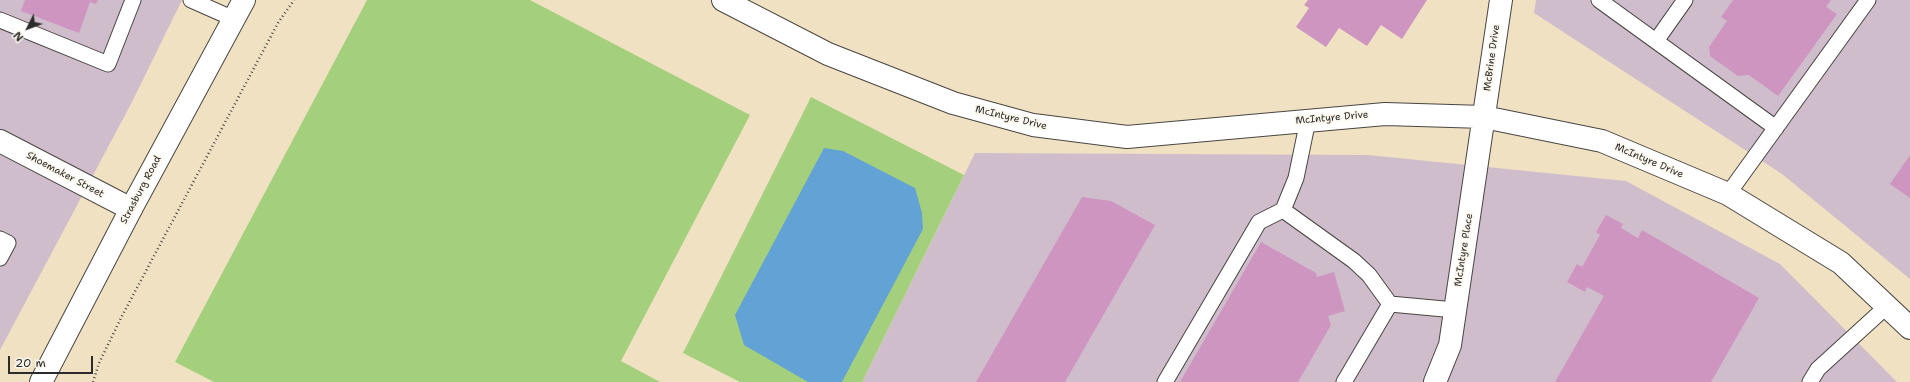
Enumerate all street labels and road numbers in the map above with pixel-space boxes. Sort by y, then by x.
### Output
street label: McBrine Drive [1481,24,1503,92]
street label: McIntyre Drive [974,103,1048,133]
street label: McIntyre Drive [1295,109,1369,127]
street label: McIntyre Drive [1613,141,1685,181]
street label: Shoemaker Street [24,149,106,201]
street label: Strasburg Road [118,154,164,226]
street label: McIntyre Place [1452,212,1476,288]

